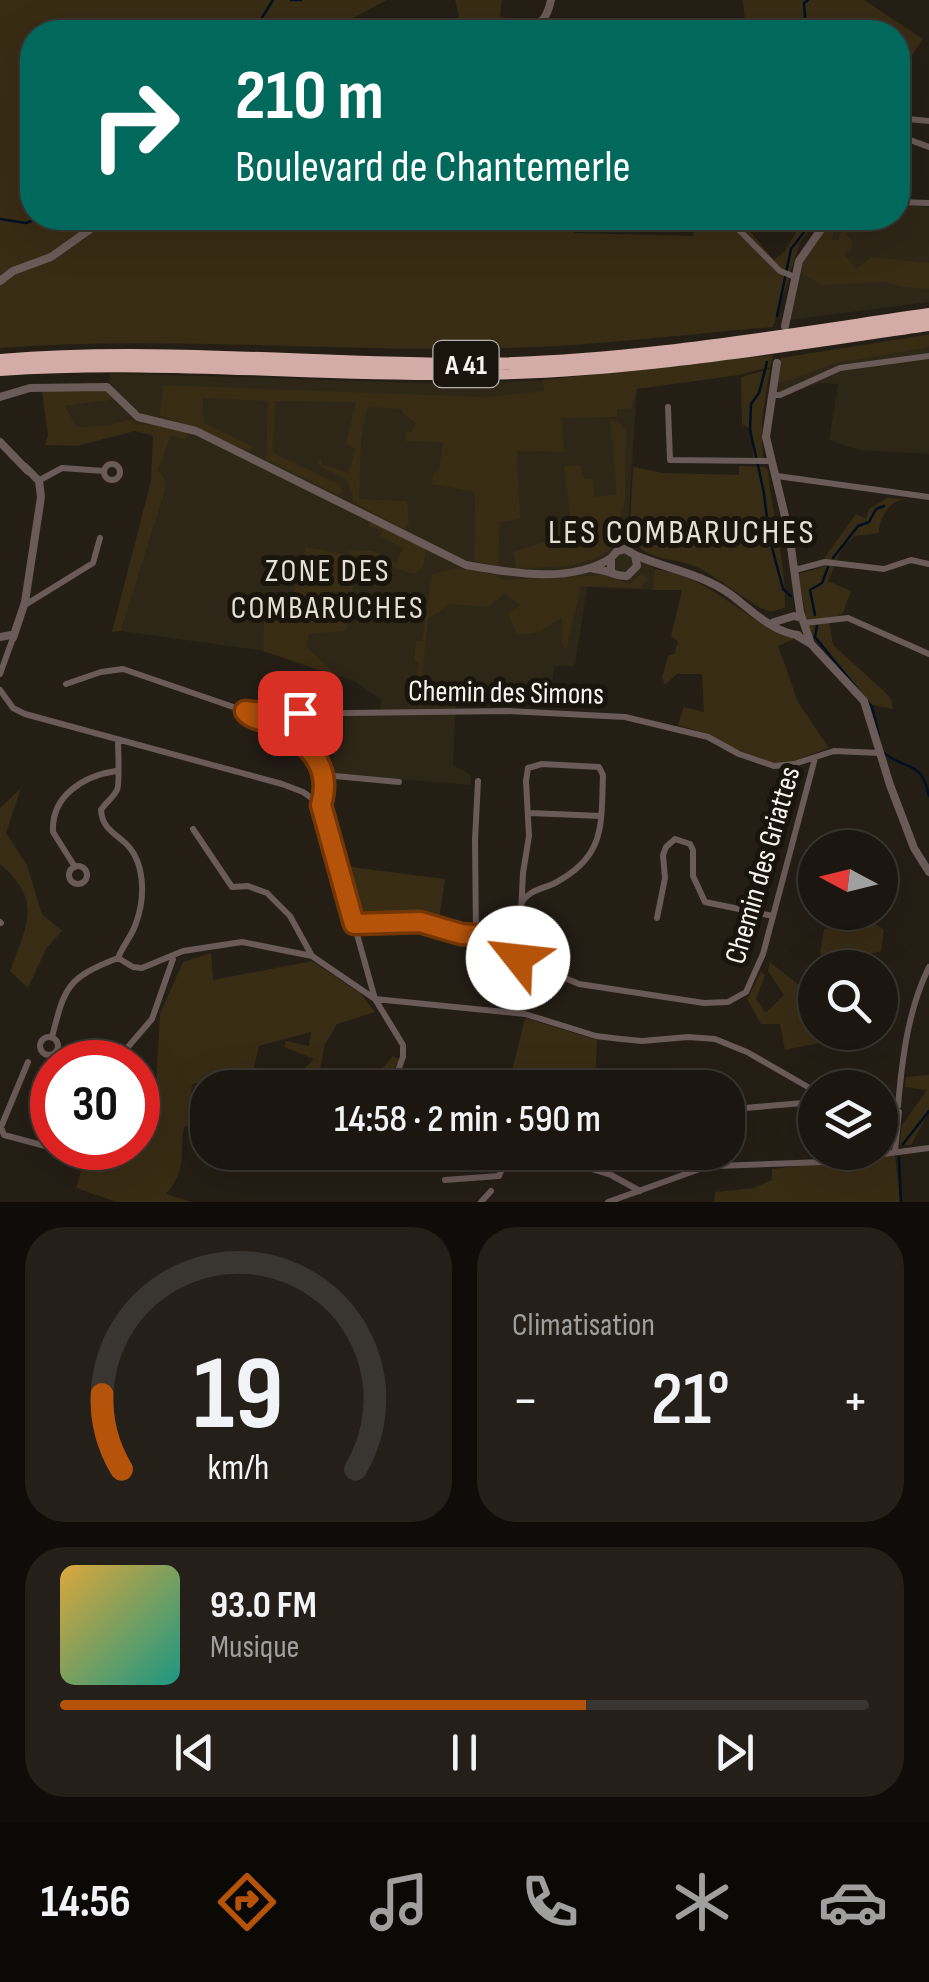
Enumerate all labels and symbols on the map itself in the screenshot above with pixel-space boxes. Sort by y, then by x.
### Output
road number: A 41 [434,341,498,387]
district label: LES COMBARUCHES [548,511,816,554]
district label: ZONE DES COMBARUCHES [231,552,425,628]
pin [258,671,343,756]
street label: Chemin des Simons [408,673,604,713]
street label: Chemin des Griattes [718,762,808,968]
north arrow [798,830,898,930]
position arrow [466,906,570,1010]
speed limit sign: 30 [30,1040,160,1170]

